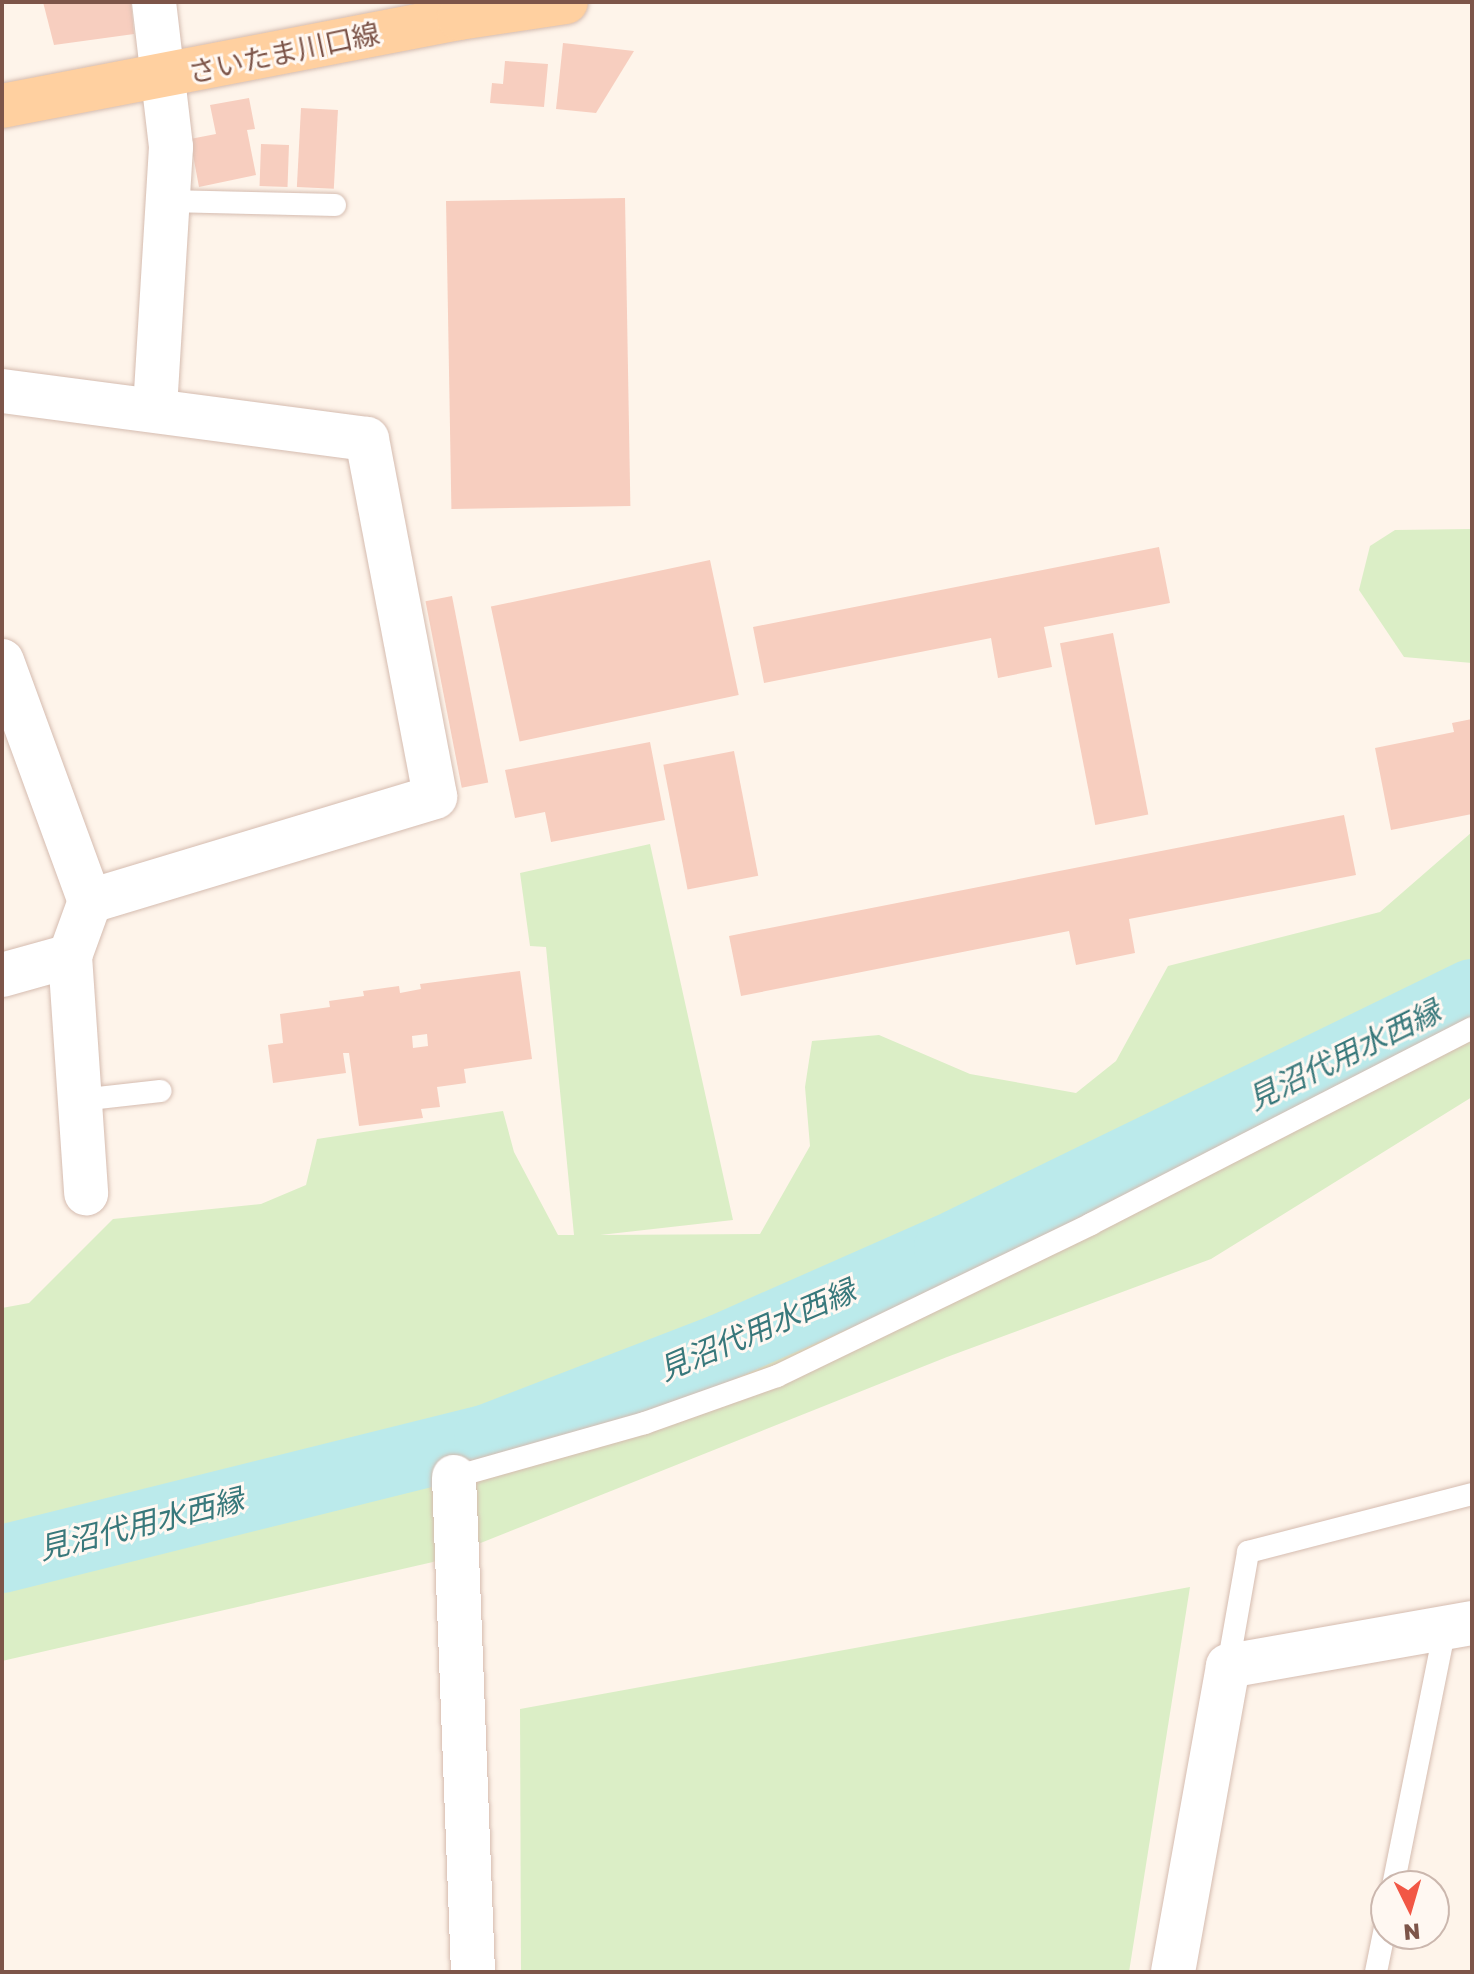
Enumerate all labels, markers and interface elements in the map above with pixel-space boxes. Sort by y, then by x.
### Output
street label: さいたま川口線 [185,16,383,90]
water label: 見沼代用水西縁 [1242,993,1446,1117]
water label: 見沼代用水西縁 [653,1272,861,1388]
water label: 見沼代用水西縁 [35,1481,247,1567]
north arrow [1370,1870,1450,1950]
text: N [1402,1918,1421,1947]

